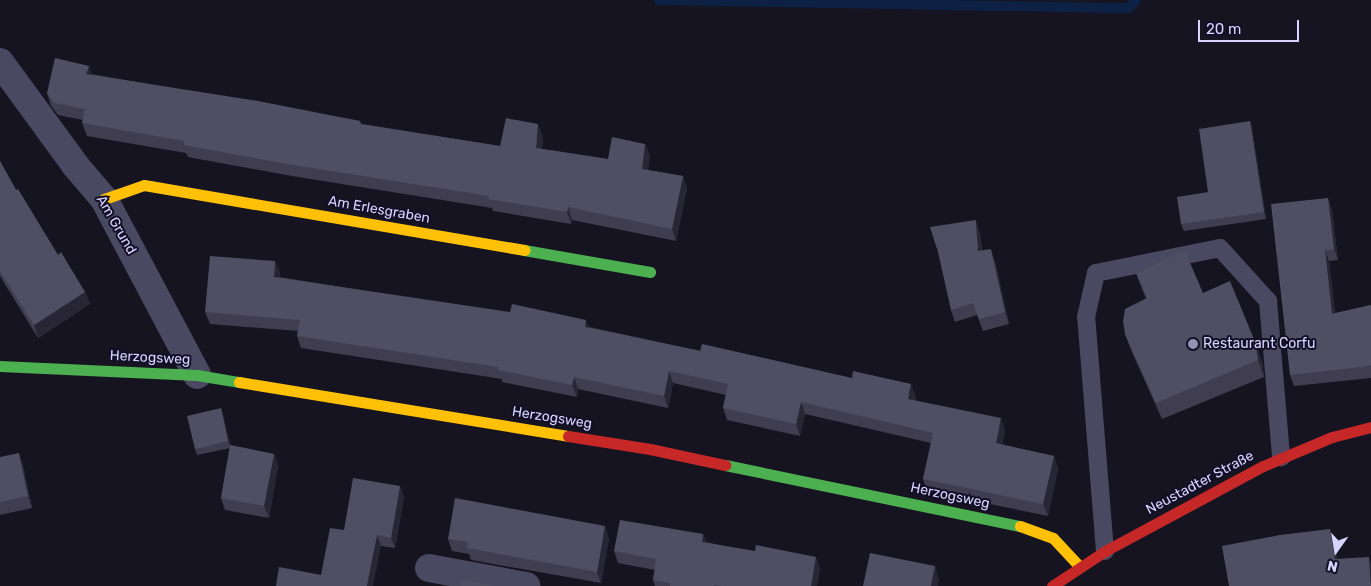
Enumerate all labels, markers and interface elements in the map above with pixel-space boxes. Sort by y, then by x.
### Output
scale bar [1201,10,1302,42]
text: 20 m [1206,20,1241,38]
street label: Am Grund [92,193,140,257]
street label: Am Erlesgraben [327,193,431,227]
place label: Restaurant Corfu [1203,336,1315,352]
marker: Restaurant Corfu [1187,338,1199,350]
street label: Herzogsweg [109,347,191,369]
street label: Herzogsweg [511,403,593,433]
street label: Neustadter Straße [1143,447,1257,519]
street label: Herzogsweg [909,479,991,513]
north arrow [1311,526,1361,576]
text: N [1326,557,1339,576]

